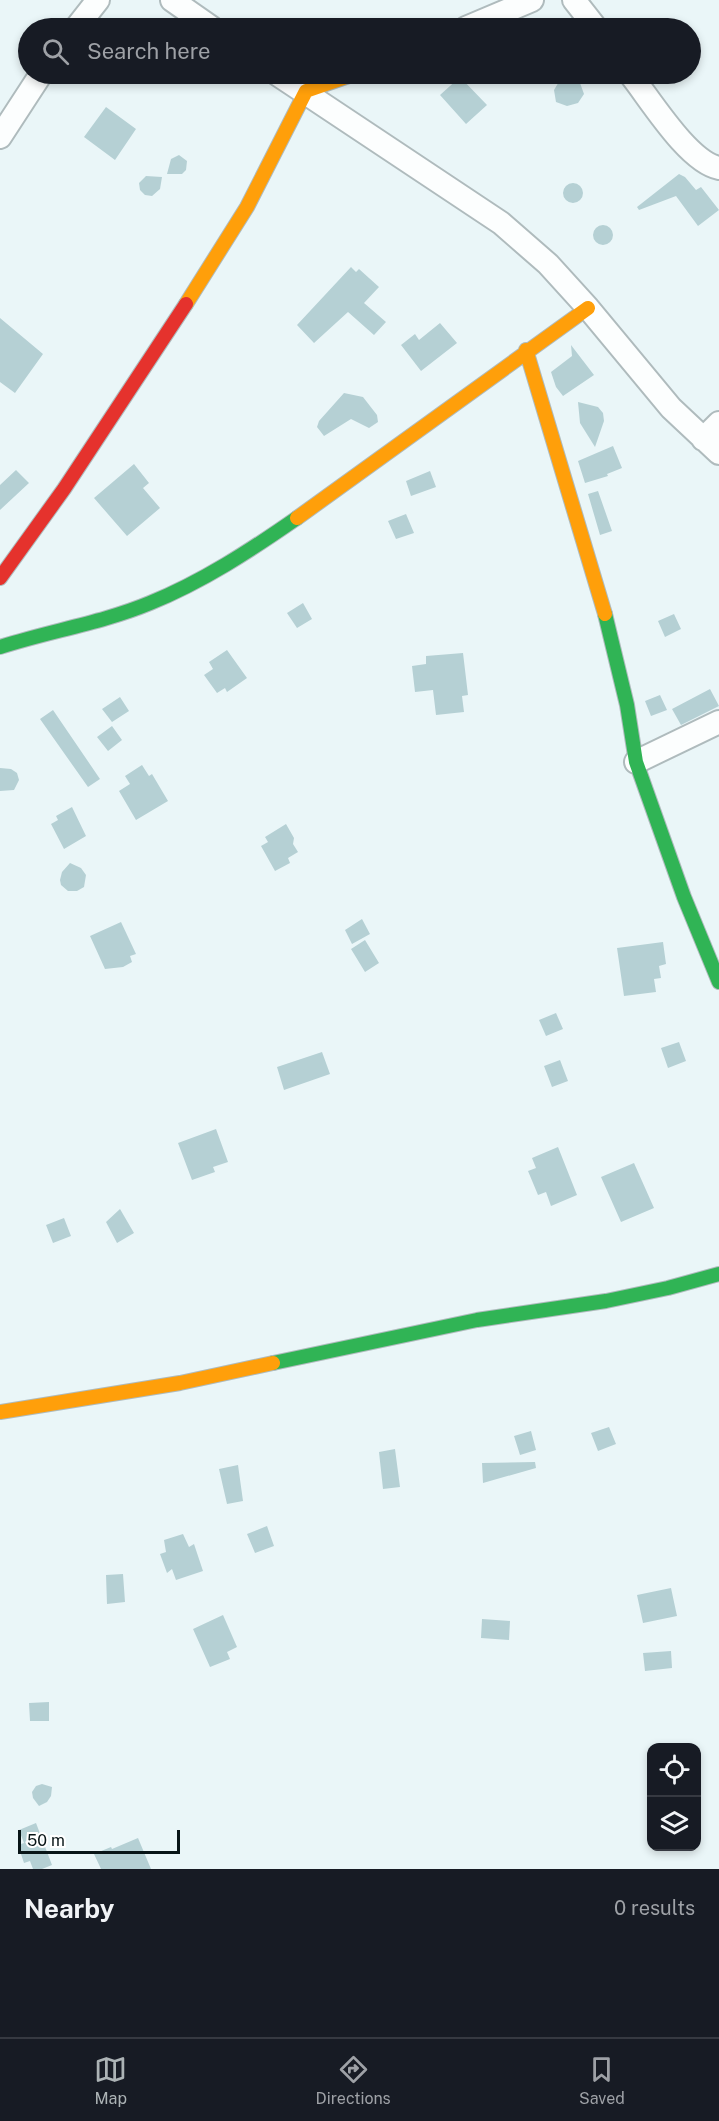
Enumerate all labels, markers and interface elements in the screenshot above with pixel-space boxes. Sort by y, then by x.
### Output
search box [18,18,701,84]
icon: search [39,35,72,68]
text: Search here [87,38,211,64]
map controls [647,1743,701,1851]
button: locate [647,1743,701,1797]
button: layers [647,1797,701,1851]
scale bar [18,1827,180,1854]
text: 50 m [27,1831,65,1850]
text: Nearby [24,1893,114,1924]
text: 0 results [614,1896,695,1920]
tab: Map [94,2053,127,2108]
tab: Directions [316,2053,391,2108]
tab: Saved [579,2053,625,2108]

